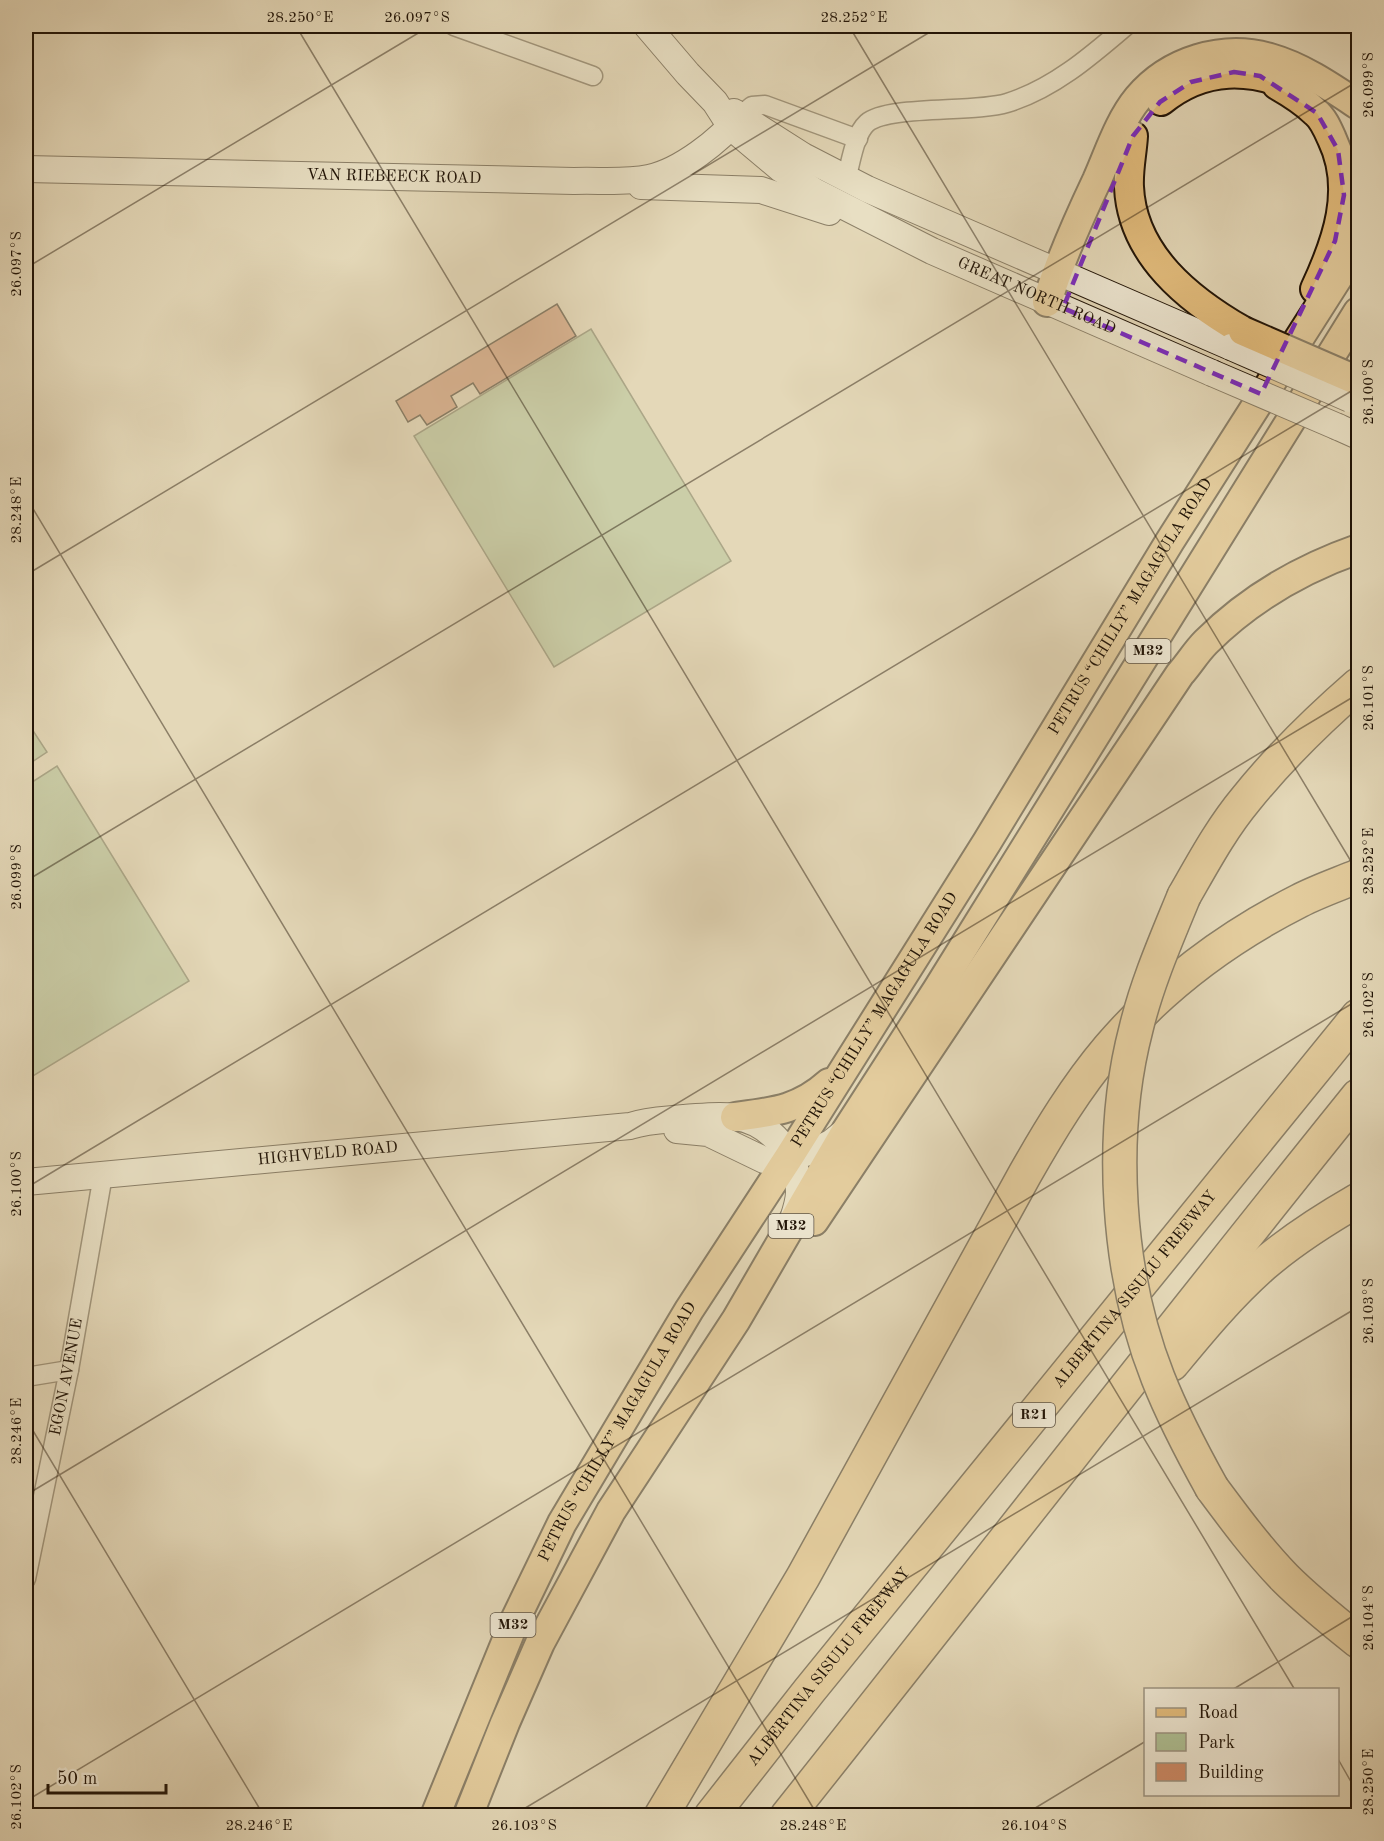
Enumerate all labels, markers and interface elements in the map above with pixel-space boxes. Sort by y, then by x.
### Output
text: 28.250°E [267,11,333,26]
text: 26.097°S [384,11,450,26]
text: 28.252°E [821,11,887,26]
text: 26.099°S [1362,52,1377,118]
street label: VAN RIEBEECK ROAD [306,167,481,187]
text: 26.097°S [10,231,25,297]
street label: GREAT NORTH ROAD [955,255,1118,338]
text: 26.100°S [1362,359,1377,425]
street label: PETRUS “CHILLY” MAGAGULA ROAD [1046,476,1216,738]
text: 28.248°E [10,477,25,543]
road number: M32 [1126,639,1170,663]
text: 26.101°S [1362,665,1377,731]
text: 28.252°E [1362,828,1377,894]
text: 26.099°S [10,844,25,910]
street label: PETRUS “CHILLY” MAGAGULA ROAD [789,890,961,1150]
text: 26.102°S [1362,972,1377,1038]
street label: HIGHVELD ROAD [257,1140,398,1168]
text: 26.100°S [10,1151,25,1217]
street label: ALBERTINA SISULU FREEWAY [1051,1188,1220,1391]
road number: M32 [768,1214,814,1238]
text: 26.103°S [1362,1278,1377,1344]
street label: PETRUS “CHILLY” MAGAGULA ROAD [536,1299,700,1565]
street label: EGON AVENUE [48,1317,86,1437]
text: 28.246°E [10,1398,25,1464]
road number: R21 [1013,1403,1055,1427]
street label: ALBERTINA SISULU FREEWAY [745,1565,914,1769]
text: 26.104°S [1362,1585,1377,1651]
road number: M32 [490,1613,536,1637]
legend [1144,1688,1339,1796]
text: Road [1198,1704,1238,1722]
text: Park [1198,1734,1235,1752]
text: 28.250°E [1362,1749,1377,1815]
scale bar [48,1757,166,1795]
text: 26.102°S [10,1764,25,1830]
text: Building [1198,1764,1264,1782]
text: 50 m [57,1770,97,1788]
text: 28.246°E [226,1819,292,1834]
text: 26.103°S [491,1819,557,1834]
text: 28.248°E [780,1819,846,1834]
text: 26.104°S [1001,1819,1067,1834]

